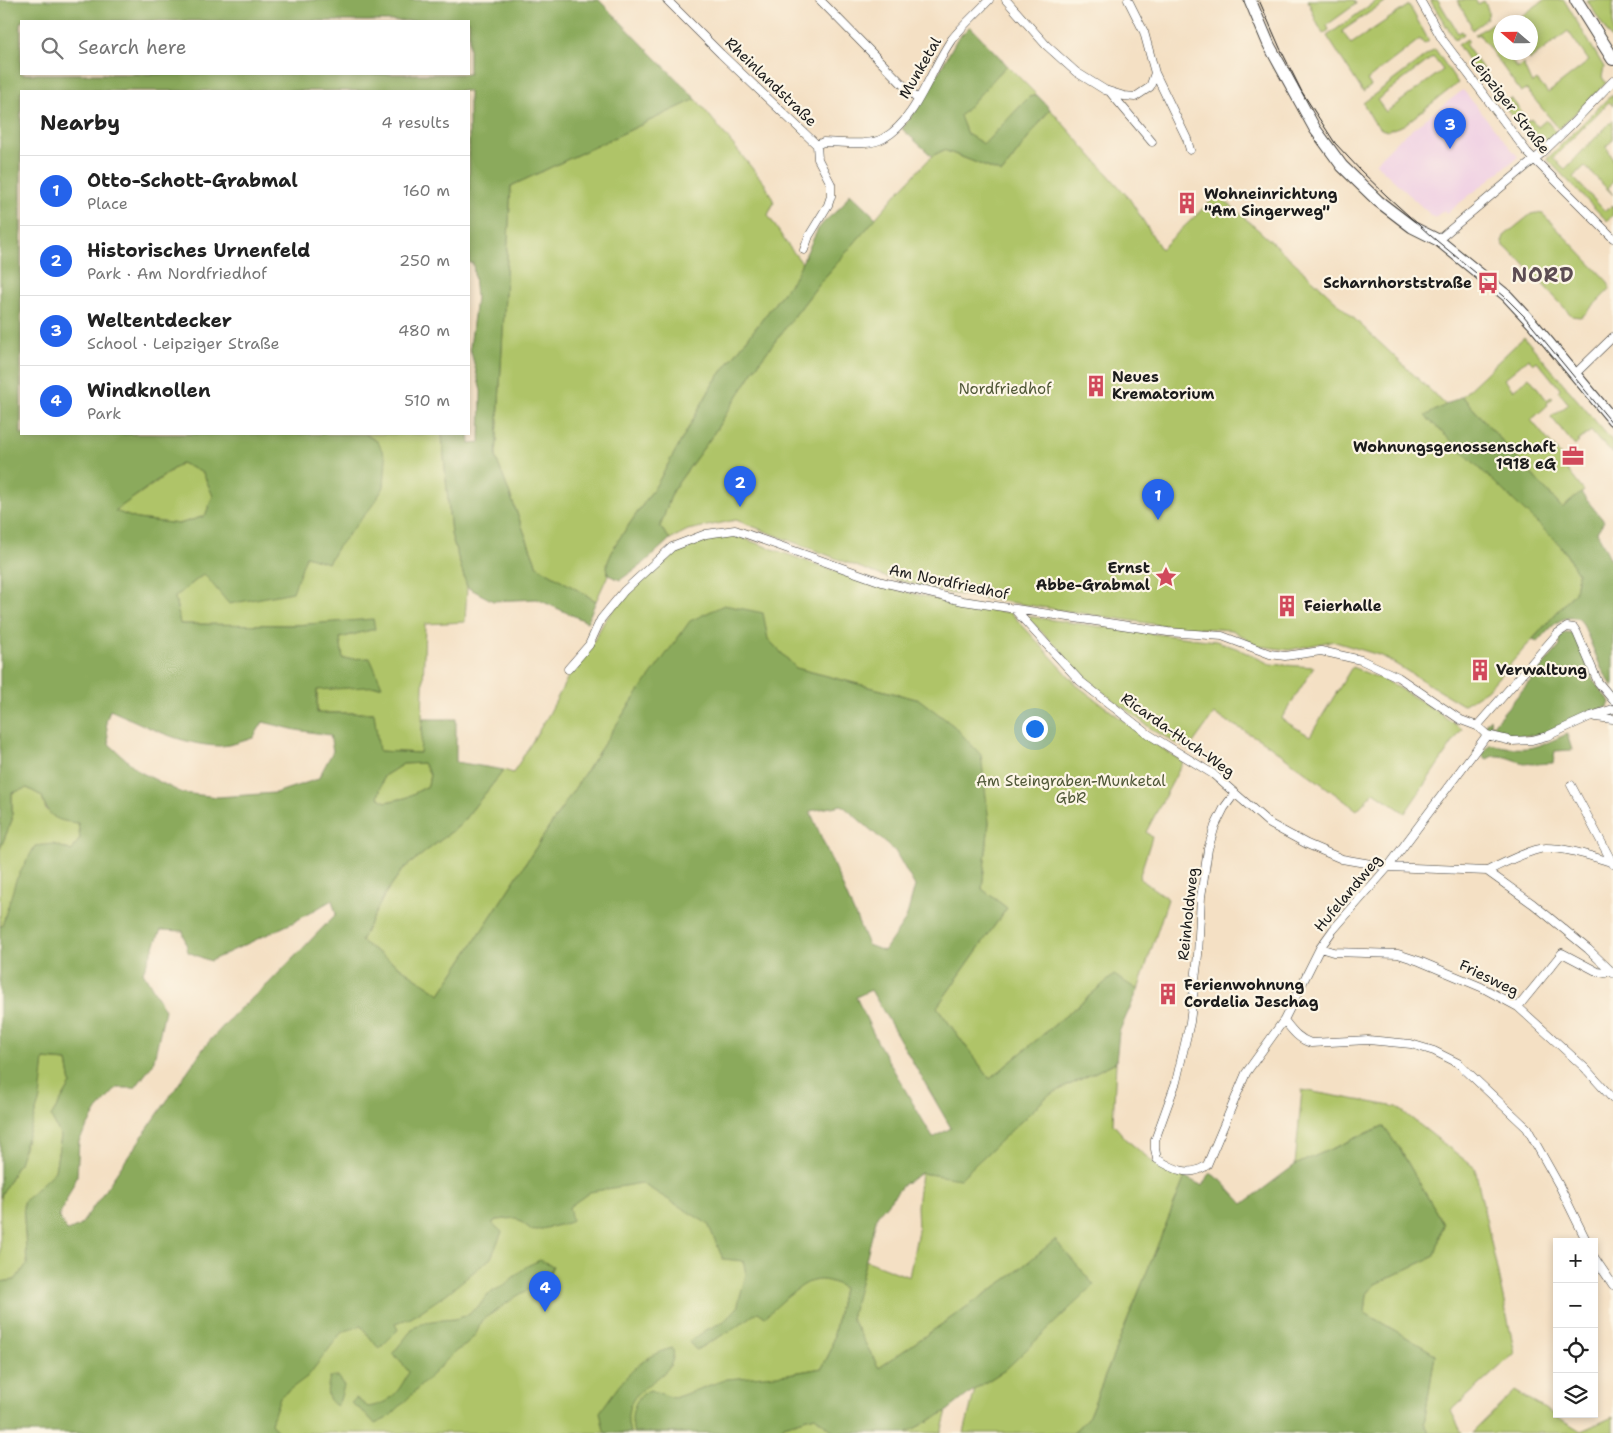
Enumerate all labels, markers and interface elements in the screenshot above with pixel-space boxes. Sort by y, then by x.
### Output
north arrow [1493,15,1538,60]
search box [20,20,470,75]
street label: Rheinlandstraße [721,33,821,131]
street label: Munketal [894,33,946,103]
icon: search [38,34,66,62]
text: Search here [78,35,187,60]
street label: Leipziger Straße [1465,52,1555,158]
pin: 3 [1434,108,1466,149]
text: Nearby [40,109,120,137]
text: 4 results [381,112,450,133]
text: Otto-Schott-Grabmal [87,168,298,193]
text: 1 [52,180,60,201]
text: 160 m [403,180,450,201]
place label: Wohneinrichtung "Am Singerweg" [1204,184,1338,221]
building icon: Wohneinrichtung "Am Singerweg" [1174,190,1200,216]
text: Place [87,193,128,214]
text: Historisches Urnenfeld [87,238,310,263]
text: 2 [50,250,62,271]
text: 250 m [399,250,450,271]
district label: NORD [1511,262,1575,288]
text: Park · Am Nordfriedhof [87,263,267,284]
bus stop icon: Scharnhorststraße [1475,270,1501,296]
place label: Scharnhorststraße [1323,273,1472,293]
text: Weltentdecker [87,308,232,333]
text: 3 [50,320,62,341]
text: 480 m [398,320,450,341]
text: School · Leipziger Straße [87,333,280,354]
place label: Neues Krematorium [1112,367,1215,404]
building icon: Neues Krematorium [1083,373,1109,399]
text: Windknollen [87,378,211,403]
park label: Nordfriedhof [958,379,1052,399]
text: 4 [50,390,62,411]
text: 510 m [404,390,450,411]
text: Park [87,403,121,424]
place label: Wohnungsgenossenschaft 1918 eG [1353,437,1556,474]
office icon: Wohnungsgenossenschaft 1918 eG [1560,443,1586,469]
pin: 2 [724,466,756,507]
pin: 1 [1142,479,1174,520]
place label: Ernst Abbe-Grabmal [1036,558,1150,595]
street label: Am Nordfriedhof [887,560,1011,605]
place icon: Ernst Abbe-Grabmal [1153,564,1179,590]
building icon: Feierhalle [1274,593,1300,619]
place label: Feierhalle [1304,596,1382,616]
building icon: Verwaltung [1467,657,1493,683]
place label: Verwaltung [1496,660,1587,680]
street label: Ricarda-Huch-Weg [1117,688,1239,782]
your location [1022,716,1048,742]
park label: Am Steingraben-Munketal GbR [976,771,1166,808]
street label: Hufelandweg [1310,850,1386,936]
street label: Reinholdweg [1173,866,1203,962]
street label: Friesweg [1456,955,1522,1001]
place label: Ferienwohnung Cordelia Jeschag [1184,975,1319,1012]
building icon: Ferienwohnung Cordelia Jeschag [1155,981,1181,1007]
map controls [1553,1238,1598,1418]
button: + [1553,1238,1598,1283]
pin: 4 [529,1271,561,1312]
button: − [1553,1283,1598,1328]
button: locate [1553,1328,1598,1373]
button: layers [1553,1373,1598,1418]

